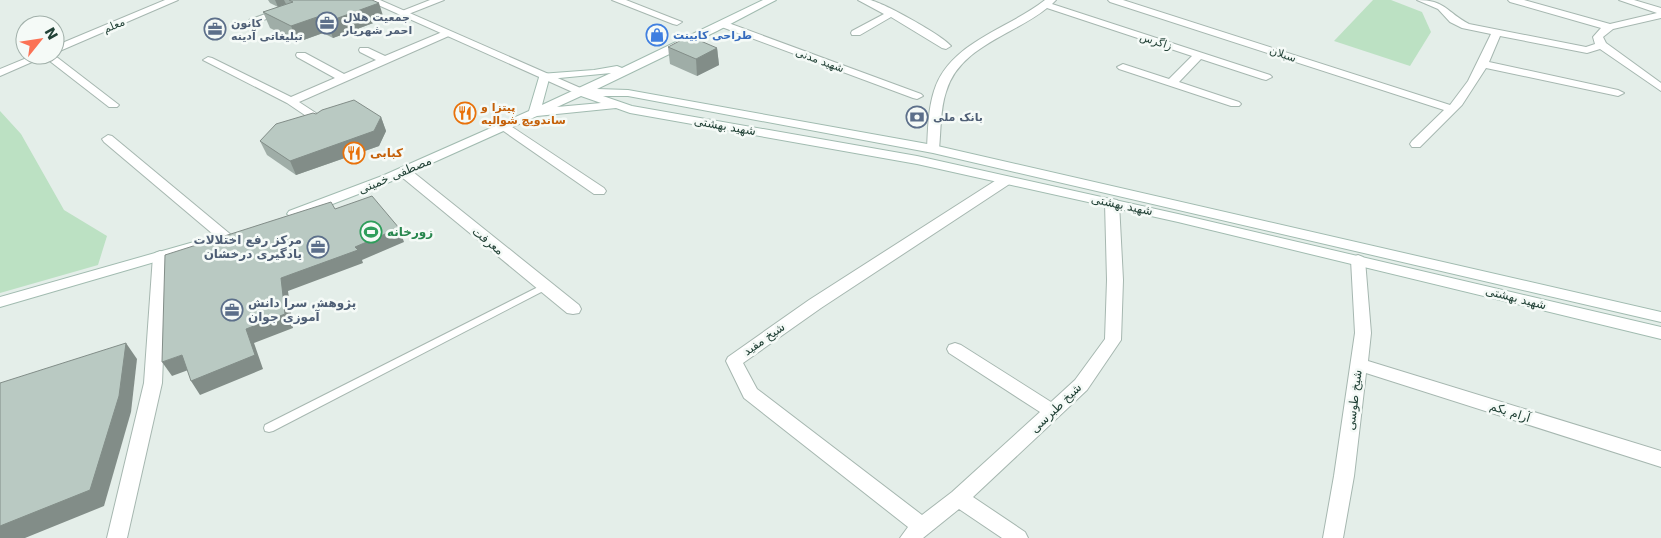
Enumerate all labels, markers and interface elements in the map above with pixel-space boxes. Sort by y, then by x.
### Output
office icon: جمعیت هلال احمر شهریار [315,11,339,35]
place label: جمعیت هلال احمر شهریار [342,11,412,37]
north arrow [15,15,65,65]
street label: معلم [101,15,127,36]
office icon: کانون تبلیغاتی آدینه [203,17,227,41]
place label: کانون تبلیغاتی آدینه [231,17,303,43]
shop icon: طراحی کابینت [645,23,669,47]
text: N [41,24,61,43]
place label: طراحی کابینت [673,29,752,42]
street label: زاگرس [1138,30,1174,53]
street label: سبلان [1268,44,1298,65]
street label: شهید مدنی [794,46,846,75]
restaurant icon: پیتزا و ساندویچ شوالیه [453,101,477,125]
place label: پیتزا و ساندویچ شوالیه [480,101,566,127]
bank icon: بانک ملی [905,105,929,129]
place label: بانک ملی [933,111,983,124]
street label: شهید بهشتی [693,114,757,138]
restaurant icon: کبابی [342,141,366,165]
place label: کبابی [370,146,403,160]
street label: مصطفی خمینی [356,153,434,197]
street label: شهید بهشتی [1090,192,1154,218]
sports icon: زورخانه [359,220,383,244]
street label: معرفت [469,224,507,259]
place label: زورخانه [387,225,433,240]
place label: مرکز رفع اختلالات یادگیری درخشان [194,233,302,261]
office icon: مرکز رفع اختلالات یادگیری درخشان [306,235,330,259]
street label: شهید بهشتی [1484,284,1548,312]
place label: پژوهش سرا دانش آموزی جوان [248,296,356,325]
office icon: پژوهش سرا دانش آموزی جوان [220,298,244,322]
street label: شیخ مفید [740,320,788,358]
street label: شیخ طوسی [1343,369,1366,431]
street label: شیخ طبرسی [1028,380,1085,436]
street label: آرام یکم [1488,398,1533,426]

